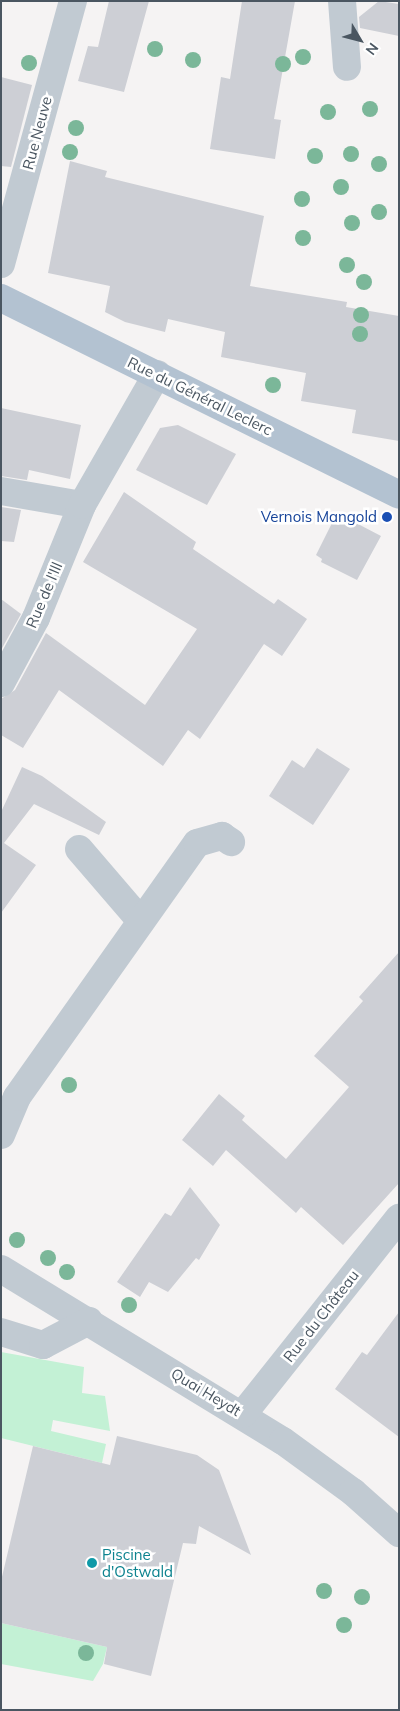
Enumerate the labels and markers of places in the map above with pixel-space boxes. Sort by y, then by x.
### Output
place label: Vernois Mangold [261,508,377,526]
marker: Vernois Mangold [381,511,393,523]
place label: Piscine d'Ostwald [102,1545,173,1580]
marker: Piscine d'Ostwald [86,1557,98,1569]

